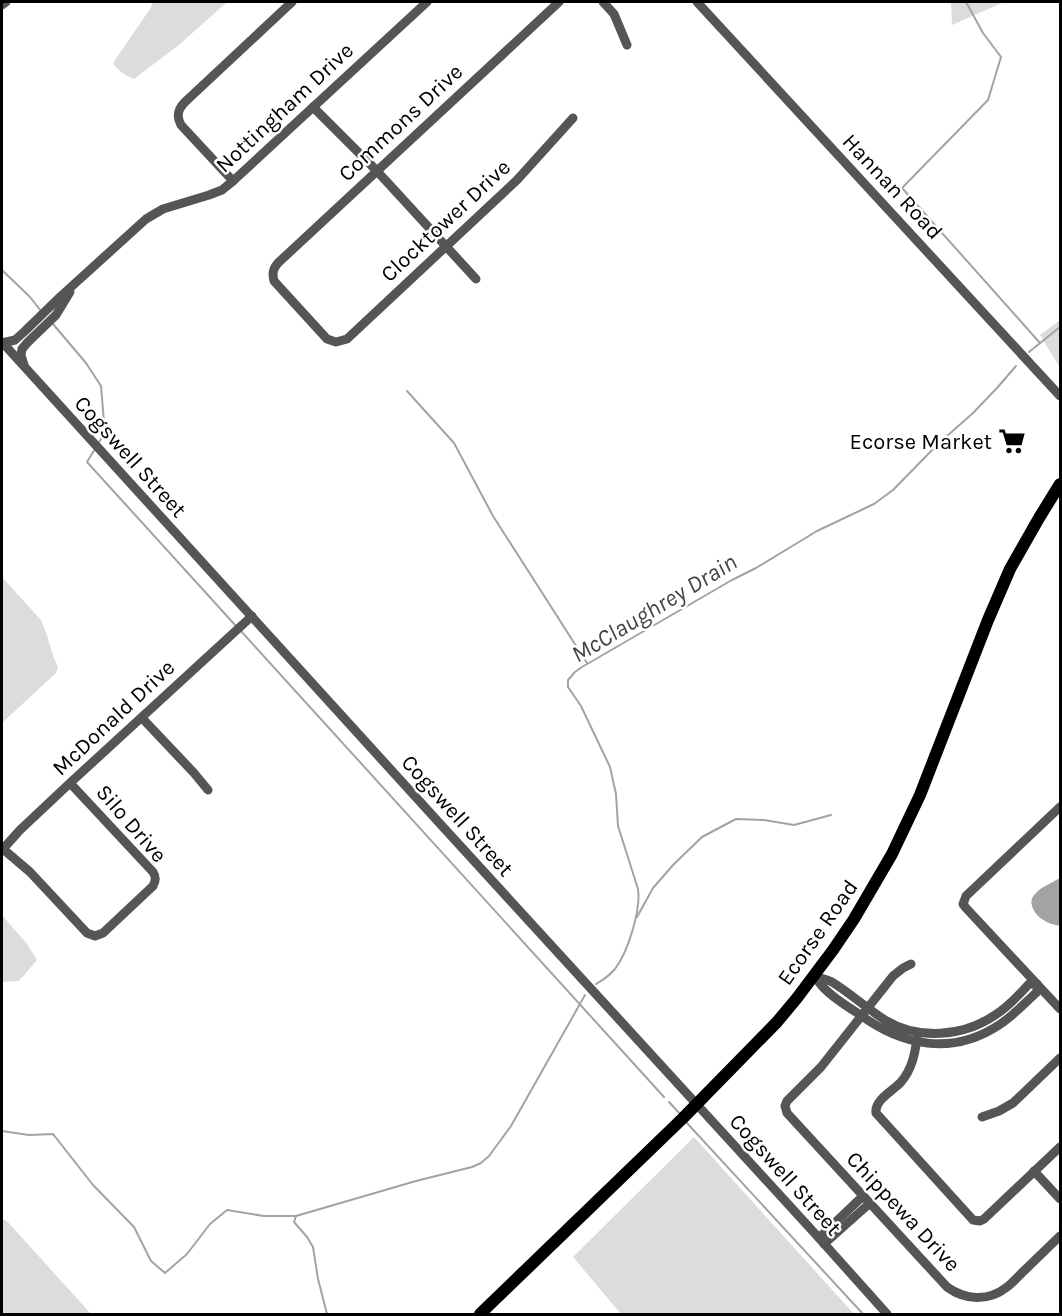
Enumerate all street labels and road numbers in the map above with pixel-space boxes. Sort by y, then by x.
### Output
street label: Nottingham Drive [211,37,359,178]
street label: Commons Drive [333,59,468,187]
street label: Hannan Road [837,129,948,245]
street label: Clocktower Drive [376,154,516,287]
street label: Cogswell Street [69,390,192,523]
street label: McDonald Drive [47,654,180,781]
street label: Cogswell Street [396,749,519,882]
street label: Silo Drive [90,779,172,868]
street label: Ecorse Road [772,875,864,990]
street label: Cogswell Street [724,1108,847,1241]
street label: Chippewa Drive [841,1146,966,1277]

